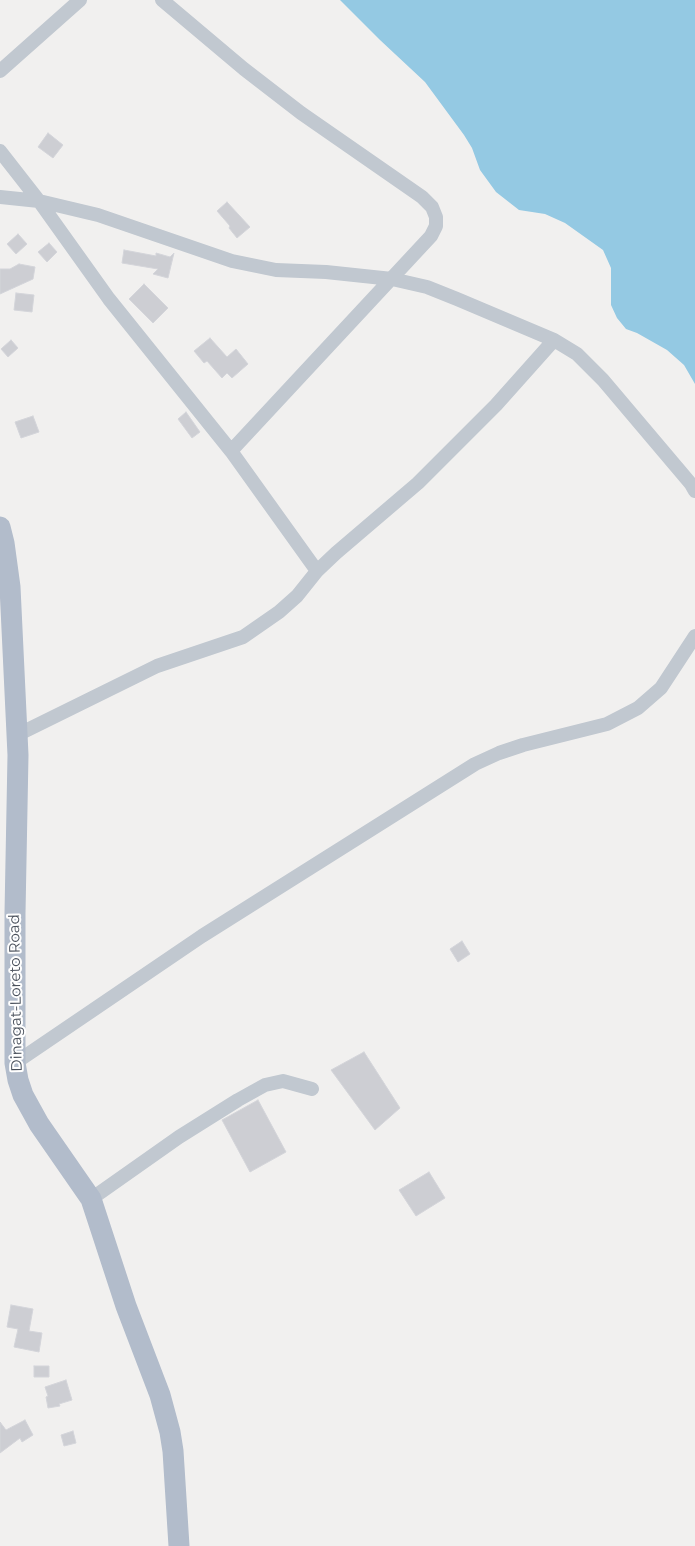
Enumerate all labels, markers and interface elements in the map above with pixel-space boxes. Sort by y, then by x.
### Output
street label: Dinagat-Loreto Road [6,914,26,1072]

